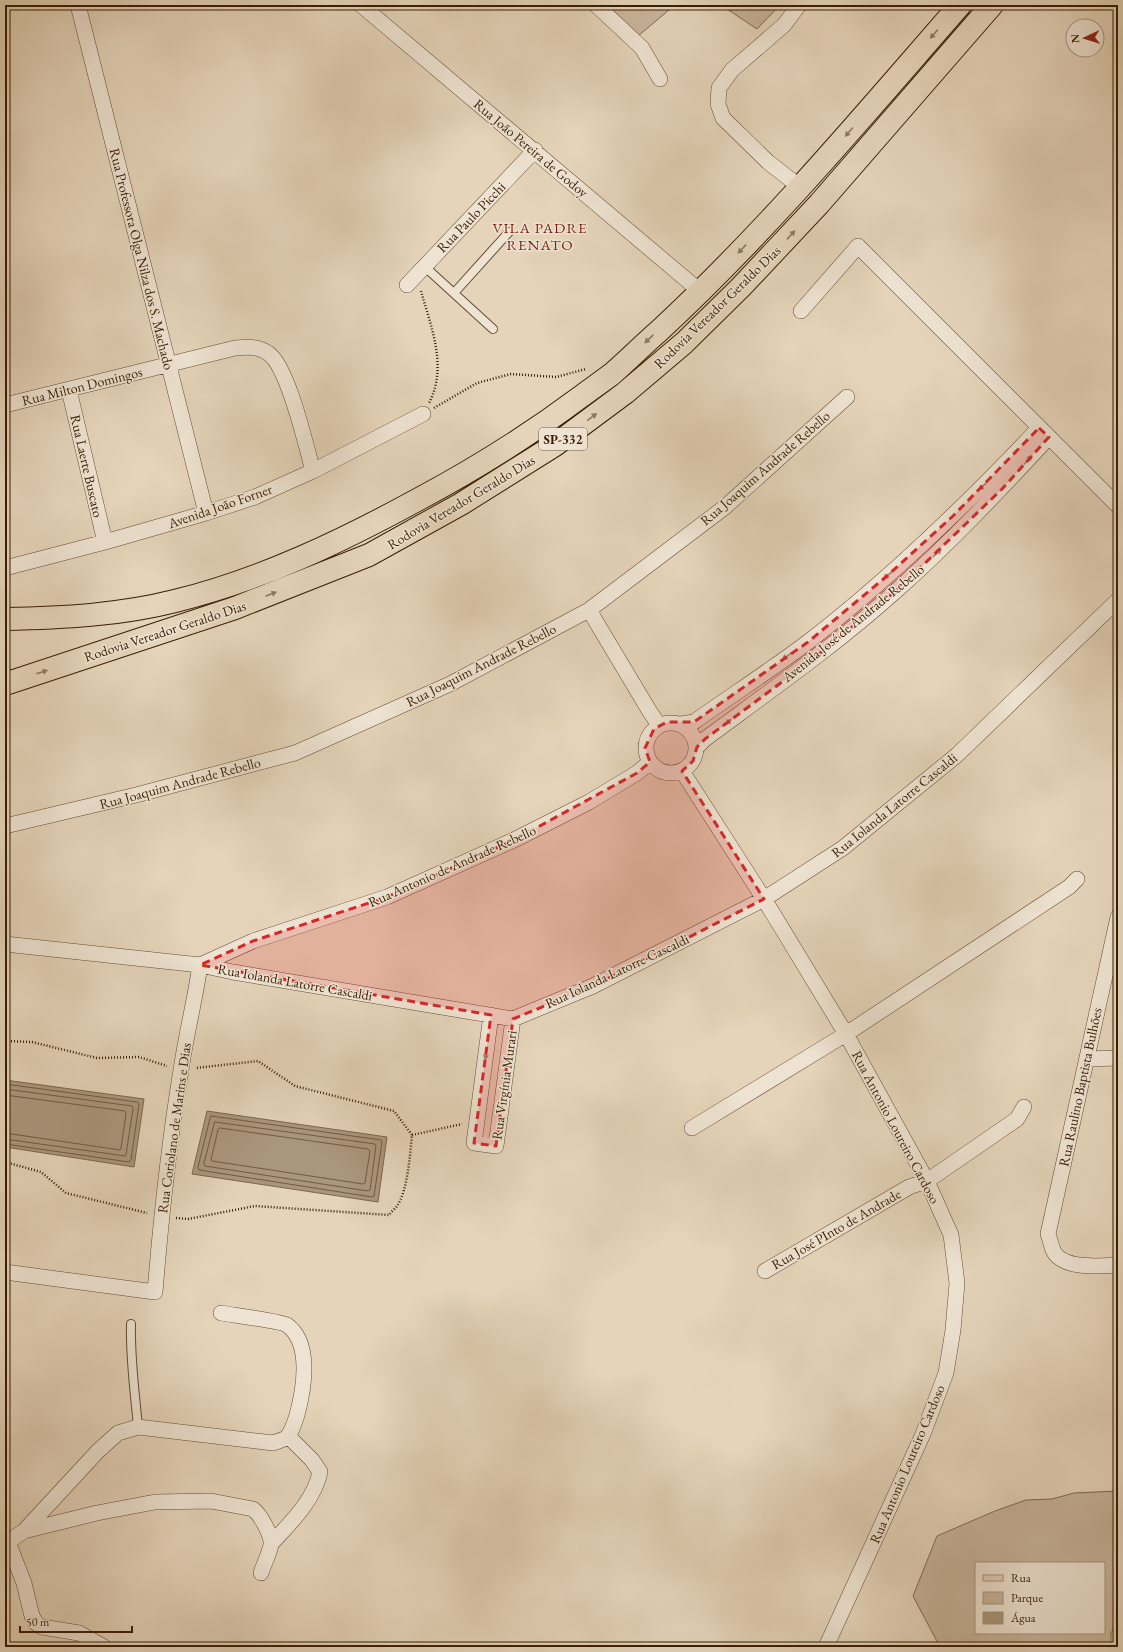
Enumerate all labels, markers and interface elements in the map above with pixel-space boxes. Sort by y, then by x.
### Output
north arrow [1065,18,1105,58]
one-way arrow [930,29,939,40]
text: N [1068,34,1082,44]
street label: Rua João Pereira de Godoy [470,95,593,202]
one-way arrow [844,127,853,137]
street label: Rua Professora Olga Nilza dos S. Machado [106,146,178,372]
street label: Rua Paulo Picchi [433,177,510,256]
district label: VILA PADRE RENATO [492,218,588,254]
one-way arrow [786,230,795,240]
street label: Rodovia Vereador Geraldo Dias [650,241,785,372]
one-way arrow [737,244,747,254]
one-way arrow [644,335,654,344]
street label: Rua Milton Domingos [20,362,145,410]
street label: Rua Joaquim Andrade Rebello [696,407,834,529]
street label: Rua Laerte Buscato [66,413,108,519]
one-way arrow [587,413,598,422]
road number: SP-332 [539,428,587,450]
street label: Rodovia Vereador Geraldo Dias [384,450,539,553]
one-way arrow [1023,455,1032,465]
street label: Avenida João Forner [165,480,275,533]
one-way arrow [978,481,988,491]
one-way arrow [932,548,942,558]
street label: Avenida José de Andrade Rebello [778,560,928,687]
one-way arrow [883,570,894,579]
one-way arrow [266,591,278,597]
street label: Rodovia Vereador Geraldo Dias [82,596,249,666]
street label: Rua Joaquim Andrade Rebello [403,619,559,711]
one-way arrow [782,652,792,660]
one-way arrow [36,669,48,675]
one-way arrow [722,719,732,727]
street label: Rua Iolanda Latorre Cascaldi [827,748,961,861]
street label: Rua Joaquim Andrade Rebello [97,753,263,813]
street label: Rua Antonio de Andrade Rebello [365,821,539,911]
street label: Rua Iolanda Latorre Cascaldi [542,929,692,1012]
street label: Rua Iolanda Latorre Cascaldi [216,960,374,1005]
street label: Rua Raulino Baptista Bulhões [1054,1005,1106,1168]
street label: Rua Virgínia Murari [487,1029,521,1141]
street label: Rua Coriolano de Marins e Dias [153,1041,195,1214]
street label: Rua Antonio Loureiro Cardoso [848,1047,944,1207]
one-way arrow [483,1048,489,1060]
street label: Rua José PInto de Andrade [768,1184,904,1273]
street label: Rua Antonio Loureiro Cardoso [865,1382,949,1546]
legend [975,1562,1105,1634]
text: Rua [1011,1570,1031,1586]
text: Parque [1011,1590,1043,1606]
scale bar [20,1608,132,1634]
text: Água [1010,1610,1036,1626]
text: 50 m [26,1614,50,1630]

